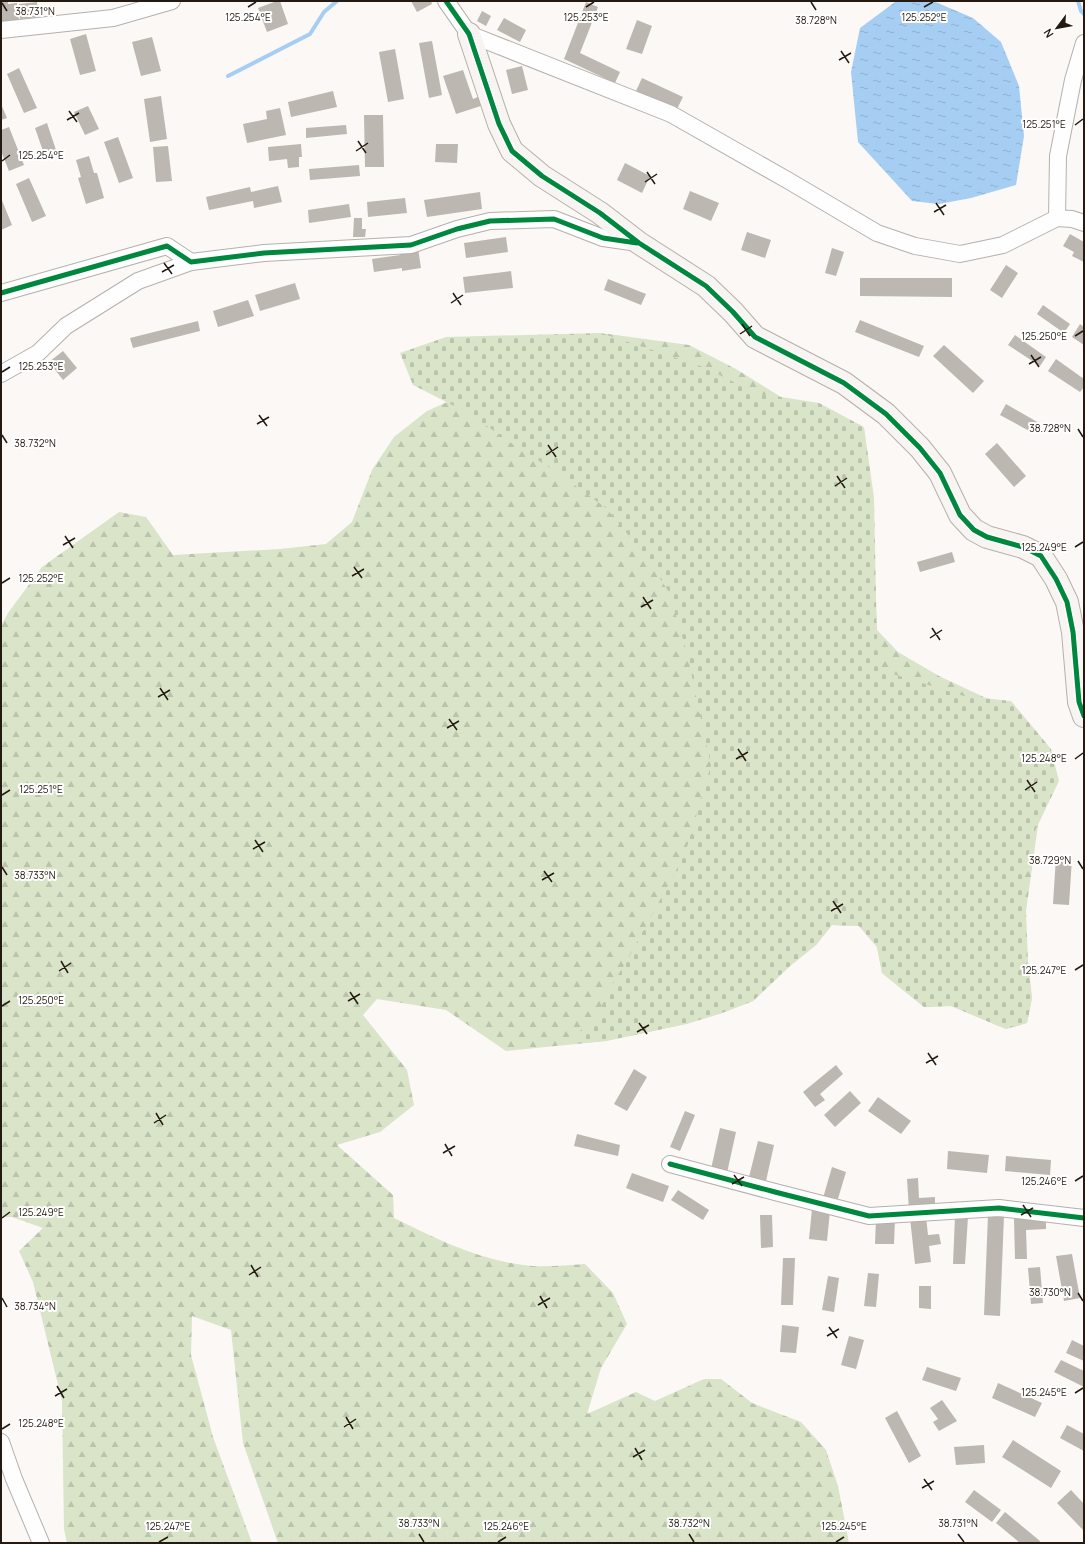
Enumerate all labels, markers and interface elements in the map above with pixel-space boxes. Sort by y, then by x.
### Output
text: 38.731°N [15,4,55,18]
north arrow [1037,8,1077,48]
text: 125.254°E [225,10,271,24]
text: 125.253°E [563,10,609,24]
text: 125.252°E [901,10,947,24]
text: 38.728°N [795,13,837,27]
text: N [1040,26,1057,41]
text: 125.251°E [1022,117,1066,131]
text: 125.254°E [18,148,64,162]
text: 125.250°E [1021,329,1067,343]
text: 125.253°E [18,359,64,373]
text: 38.728°N [1029,421,1071,435]
text: 38.732°N [14,436,56,450]
text: 125.249°E [1021,540,1067,554]
text: 125.252°E [18,571,64,585]
text: 125.248°E [1021,751,1067,765]
text: 125.251°E [19,782,63,796]
text: 38.729°N [1029,853,1071,867]
text: 38.733°N [14,868,56,882]
text: 125.247°E [1022,963,1067,977]
text: 125.250°E [18,993,64,1007]
text: 125.246°E [1021,1174,1067,1188]
text: 125.249°E [18,1205,64,1219]
text: 38.730°N [1029,1285,1071,1299]
text: 38.734°N [14,1299,56,1313]
text: 125.245°E [1021,1385,1067,1399]
text: 125.248°E [18,1416,64,1430]
text: 38.733°N [398,1516,440,1530]
text: 38.732°N [668,1516,710,1530]
text: 38.731°N [938,1516,978,1530]
text: 125.247°E [146,1519,191,1533]
text: 125.246°E [483,1519,529,1533]
text: 125.245°E [821,1519,867,1533]

